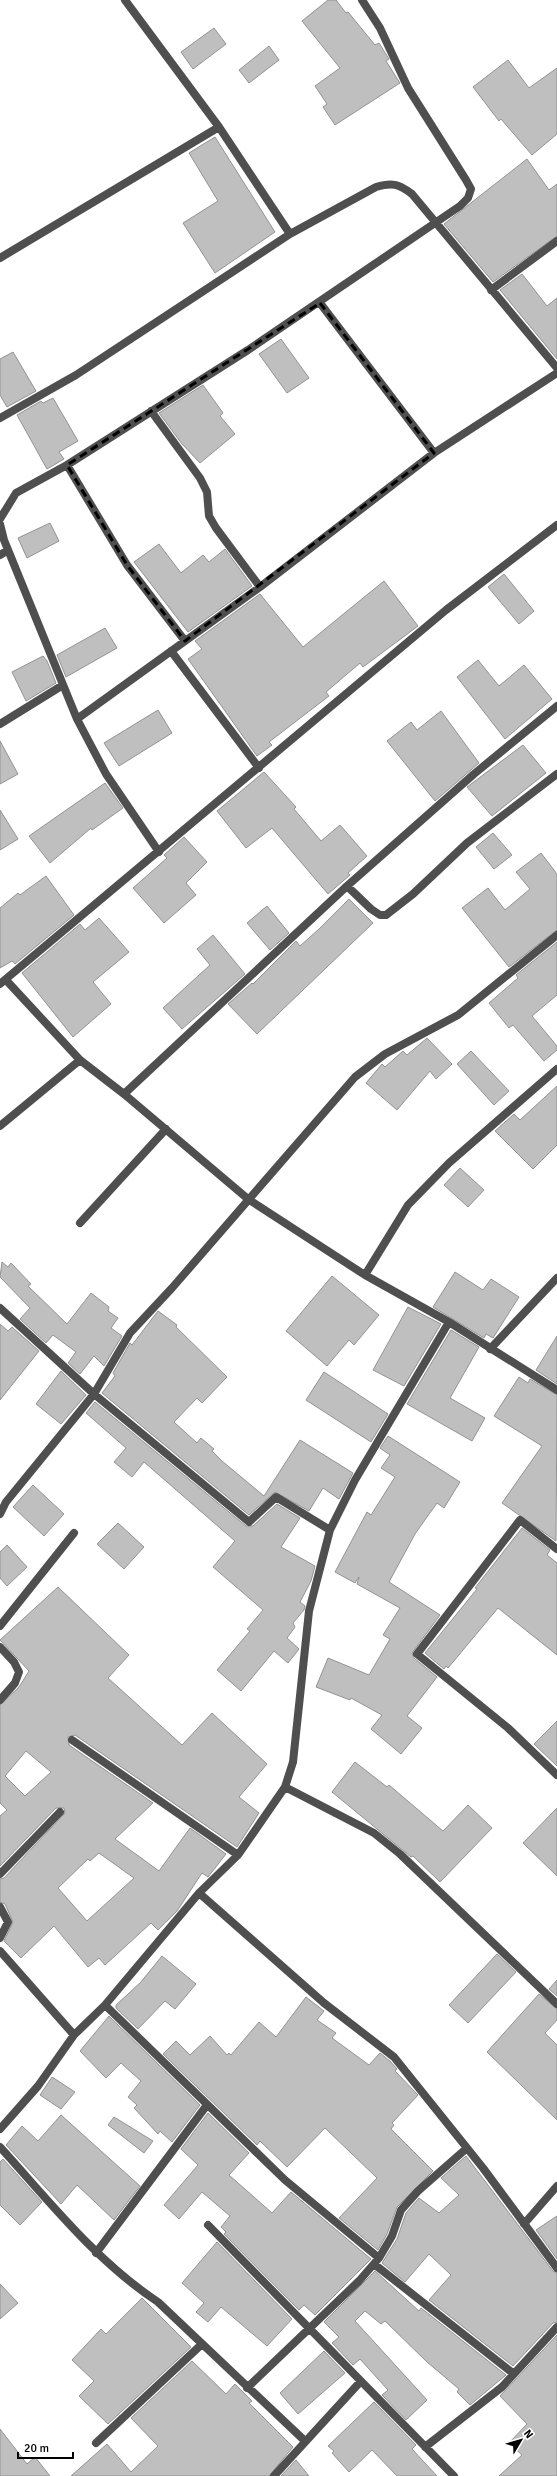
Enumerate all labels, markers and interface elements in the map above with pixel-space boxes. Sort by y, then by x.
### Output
north arrow [501,2420,541,2460]
text: N [521,2427,536,2441]
scale bar [18,2434,73,2460]
text: 20 m [24,2441,49,2456]

